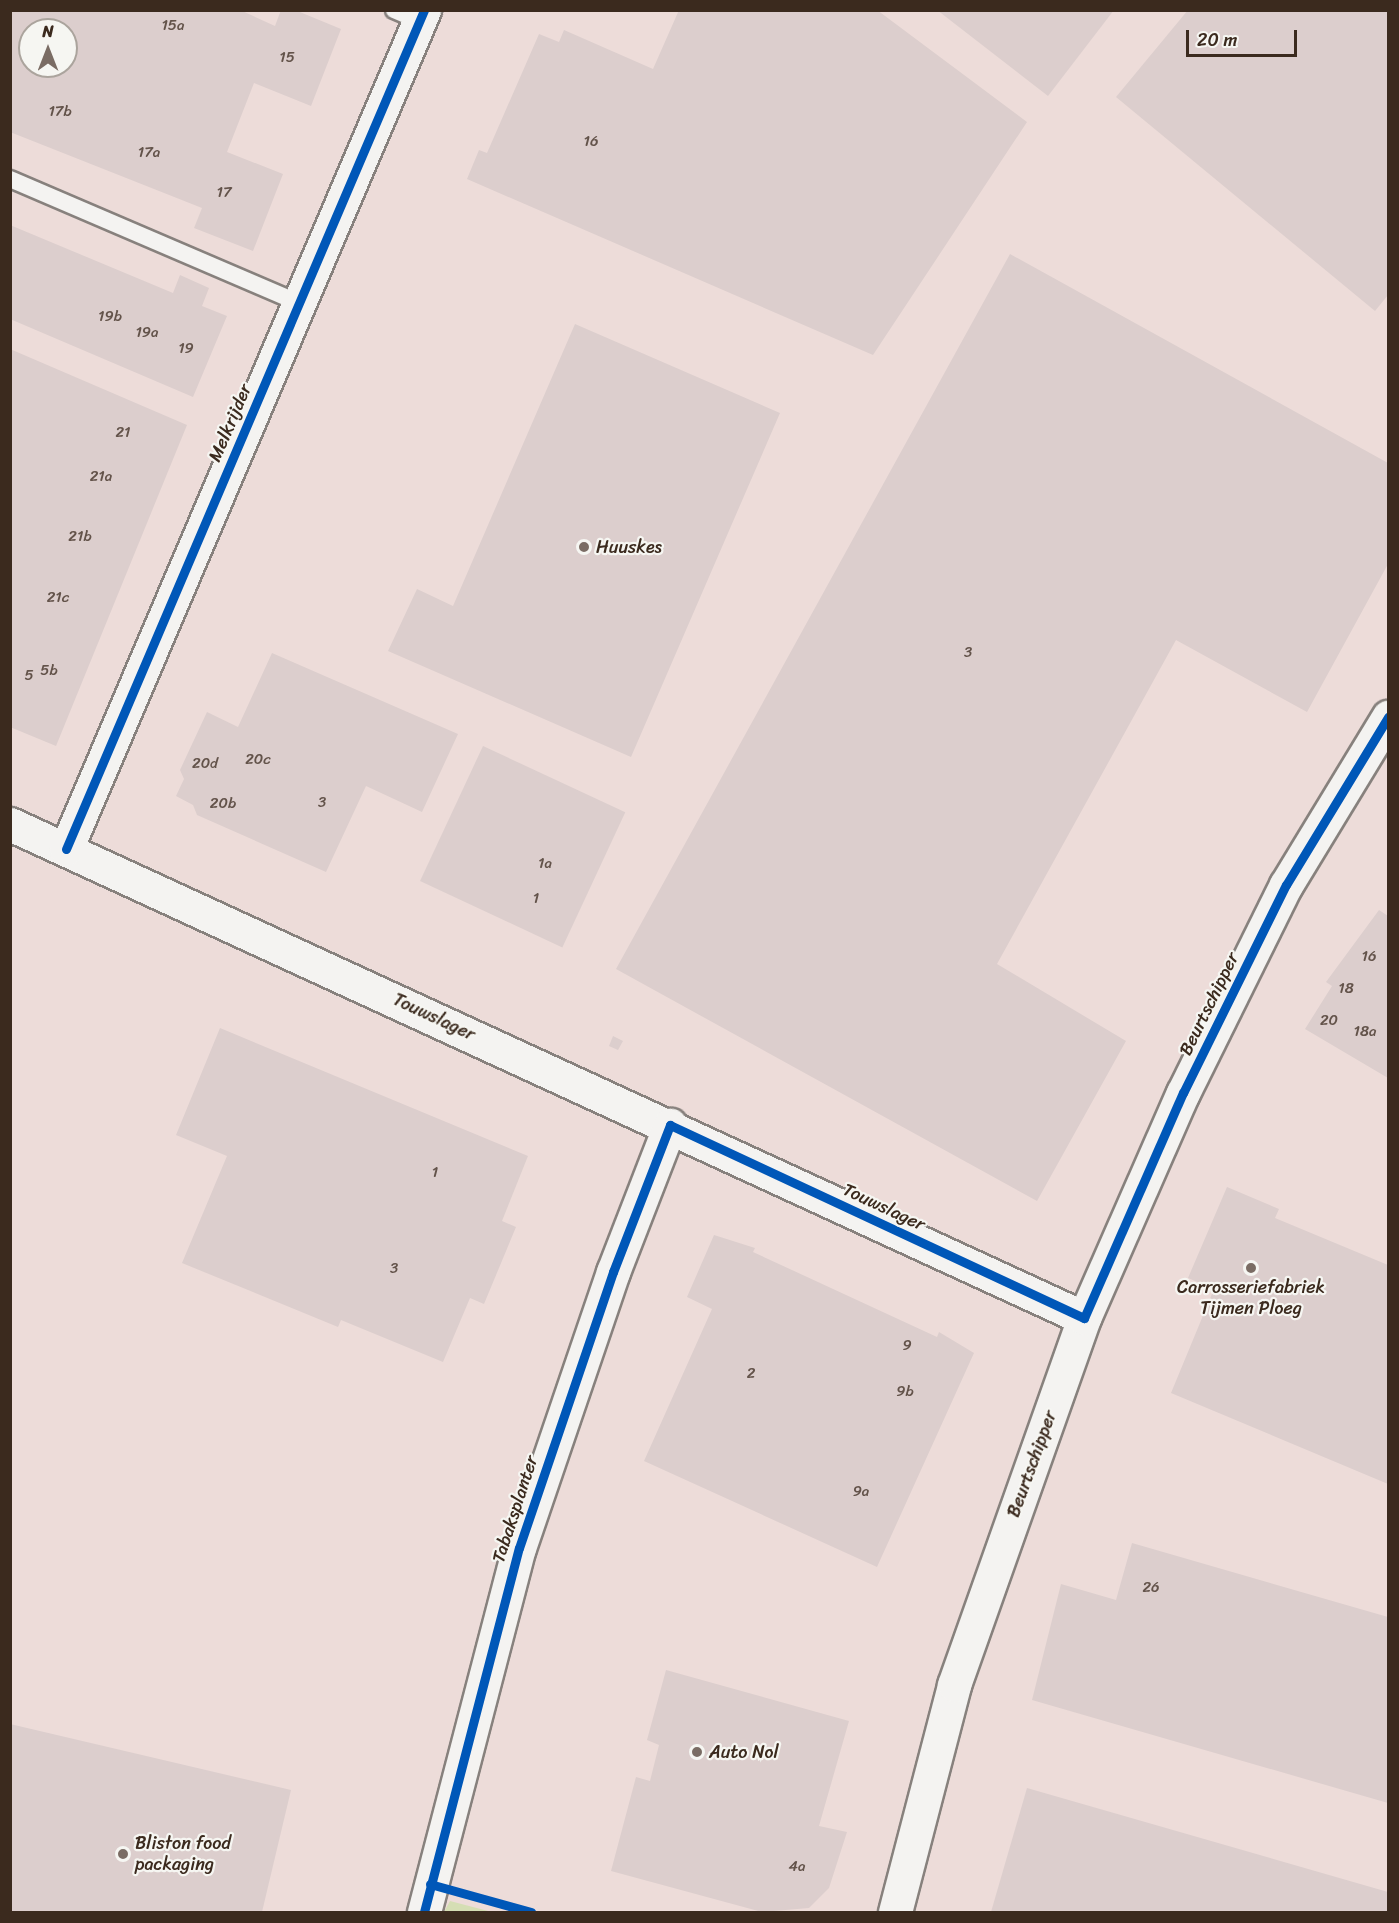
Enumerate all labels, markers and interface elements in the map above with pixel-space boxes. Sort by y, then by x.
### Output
text: N [42,17,54,46]
house number: 15a [161,17,185,35]
north arrow [18,18,78,78]
scale bar [1189,18,1300,56]
text: 20 m [1197,24,1237,56]
house number: 15 [279,49,295,67]
house number: 17b [48,103,72,121]
house number: 16 [584,133,598,151]
house number: 17a [138,144,160,162]
house number: 17 [217,184,231,202]
house number: 19b [98,308,122,326]
house number: 19a [135,324,159,342]
house number: 19 [178,340,194,358]
street label: Melkrijder [204,381,256,465]
house number: 21 [115,424,131,442]
house number: 21a [90,468,112,486]
house number: 21b [68,528,92,546]
place label: Huuskes [596,536,662,558]
marker: Huuskes [577,540,591,554]
house number: 21c [47,589,69,607]
house number: 3 [964,644,972,662]
house number: 5b [40,662,58,680]
house number: 5 [24,667,34,685]
house number: 20c [245,751,271,769]
house number: 20d [192,755,218,773]
house number: 3 [318,794,326,812]
house number: 20b [210,795,236,813]
house number: 1a [538,855,552,873]
house number: 1 [533,890,539,908]
house number: 16 [1362,948,1376,966]
street label: Beurtschipper [1175,949,1243,1059]
house number: 18 [1338,980,1354,998]
street label: Touwslager [390,989,478,1045]
house number: 20 [1320,1012,1338,1030]
house number: 18a [1353,1023,1377,1041]
house number: 1 [432,1164,438,1182]
street label: Touwslager [840,1179,928,1235]
house number: 3 [390,1260,398,1278]
marker: Carrosseriefabriek Tijmen Ploeg [1244,1261,1258,1275]
place label: Carrosseriefabriek Tijmen Ploeg [1177,1277,1325,1320]
house number: 9 [902,1337,912,1355]
house number: 2 [747,1365,755,1383]
house number: 9b [896,1383,914,1401]
street label: Beurtschipper [1003,1408,1061,1520]
street label: Tabaksplanter [488,1453,542,1565]
house number: 9a [853,1483,869,1501]
house number: 26 [1142,1579,1160,1597]
place label: Auto Nol [709,1741,779,1763]
marker: Auto Nol [690,1745,704,1759]
place label: Bliston food packaging [135,1833,231,1876]
marker: Bliston food packaging [116,1847,130,1861]
house number: 4a [789,1858,805,1876]

